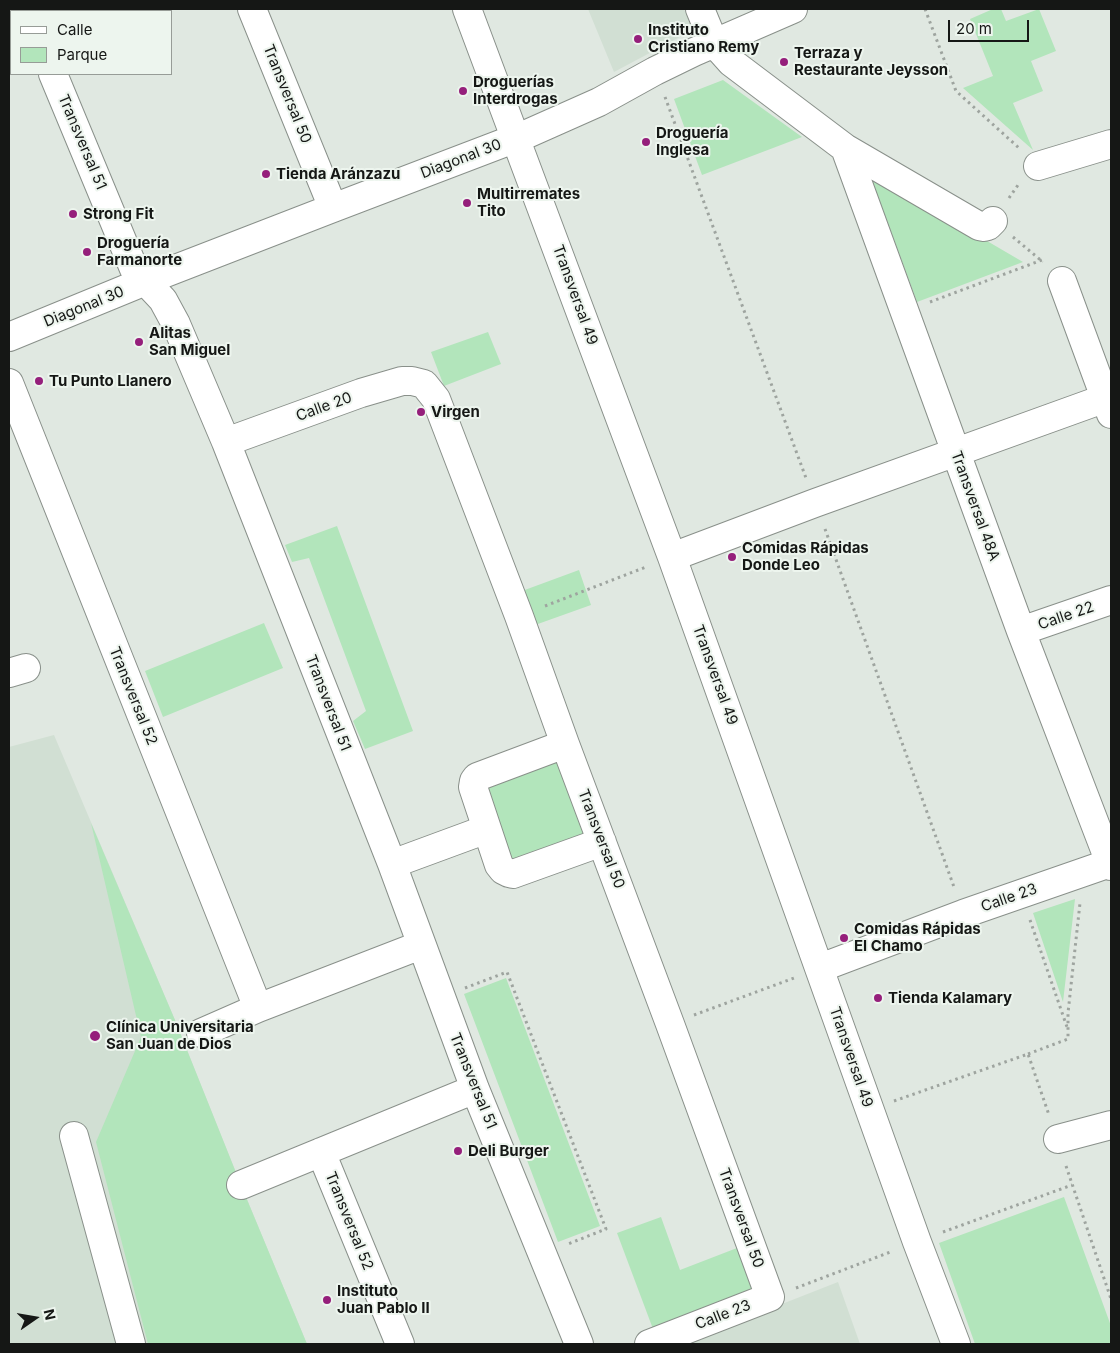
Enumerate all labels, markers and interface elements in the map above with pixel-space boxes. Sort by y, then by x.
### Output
legend [10,10,172,75]
scale bar [950,10,1031,42]
text: 20 m [956,19,992,38]
text: Calle [57,20,92,39]
place label: Instituto Cristiano Remy [648,21,759,56]
marker: Instituto Cristiano Remy [632,33,644,45]
street label: Transversal 50 [259,42,315,146]
place label: Terraza y Restaurante Jeysson [794,44,948,79]
text: Parque [57,45,107,64]
marker: Terraza y Restaurante Jeysson [778,56,790,68]
place label: Droguerías Interdrogas [473,73,558,108]
marker: Droguerías Interdrogas [457,85,469,97]
street label: Transversal 51 [54,92,110,192]
place label: Droguería Inglesa [656,124,729,159]
street label: Diagonal 30 [418,135,504,183]
marker: Droguería Inglesa [640,136,652,148]
place label: Tienda Aránzazu [276,165,400,183]
marker: Tienda Aránzazu [260,168,272,180]
place label: Multirremates Tito [477,185,580,220]
marker: Multirremates Tito [461,197,473,209]
place label: Strong Fit [83,205,154,223]
marker: Strong Fit [67,208,79,220]
place label: Droguería Farmanorte [97,234,182,269]
street label: Transversal 49 [549,242,601,348]
marker: Droguería Farmanorte [81,246,93,258]
street label: Diagonal 30 [41,283,127,331]
place label: Alitas San Miguel [149,324,230,359]
marker: Alitas San Miguel [133,336,145,348]
place label: Tu Punto Llanero [49,372,172,390]
marker: Tu Punto Llanero [33,375,45,387]
street label: Calle 20 [294,389,354,425]
place label: Virgen [431,403,480,421]
marker: Virgen [415,406,427,418]
street label: Transversal 48A [947,449,1003,563]
place label: Comidas Rápidas Donde Leo [742,539,869,574]
marker: Comidas Rápidas Donde Leo [726,551,738,563]
street label: Calle 22 [1036,598,1096,634]
street label: Transversal 49 [689,622,741,728]
street label: Transversal 52 [105,644,161,748]
street label: Transversal 51 [301,652,355,754]
street label: Transversal 50 [574,787,628,891]
street label: Calle 23 [979,880,1039,916]
place label: Comidas Rápidas El Chamo [854,920,981,955]
marker: Comidas Rápidas El Chamo [838,932,850,944]
place label: Tienda Kalamary [888,989,1012,1007]
marker: Tienda Kalamary [872,992,884,1004]
street label: Transversal 49 [825,1004,877,1110]
place label: Clínica Universitaria San Juan de Dios [106,1018,254,1053]
marker: Clínica Universitaria San Juan de Dios [88,1029,102,1043]
street label: Transversal 51 [446,1031,500,1131]
place label: Deli Burger [468,1142,549,1160]
marker: Deli Burger [452,1145,464,1157]
street label: Transversal 50 [715,1166,767,1270]
street label: Transversal 52 [321,1169,377,1273]
place label: Instituto Juan Pablo II [337,1282,430,1317]
north arrow [10,1293,60,1343]
marker: Instituto Juan Pablo II [321,1294,333,1306]
street label: Calle 23 [693,1296,753,1334]
text: N [41,1307,60,1322]

